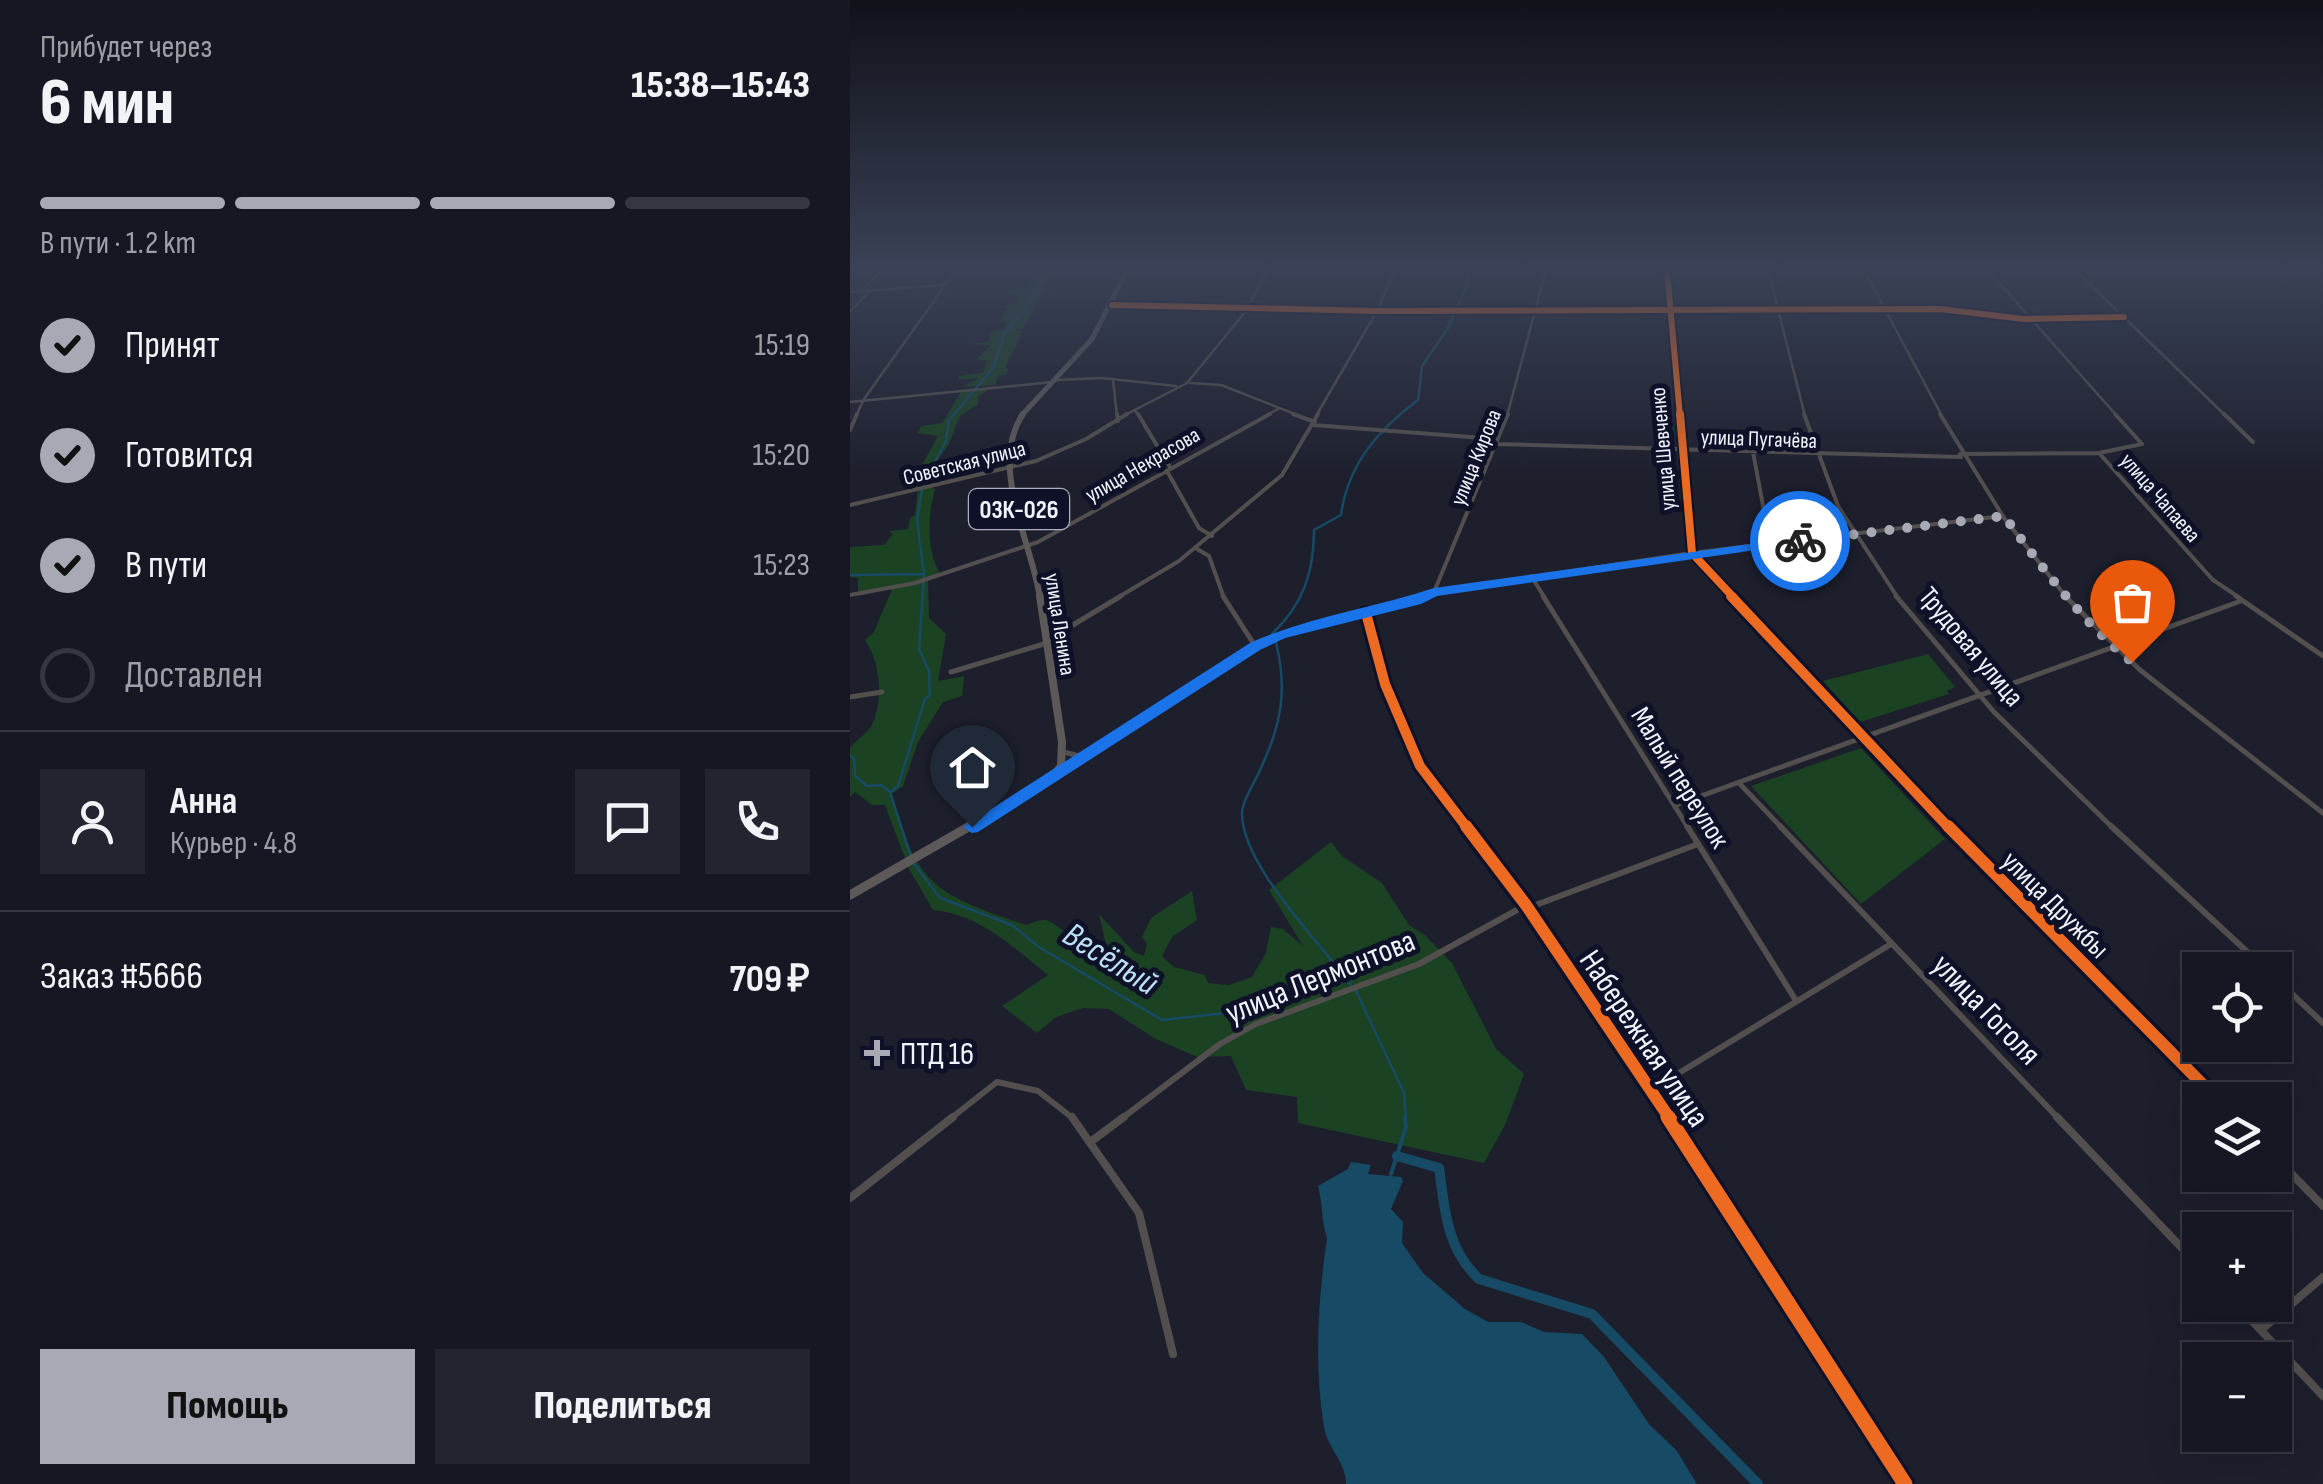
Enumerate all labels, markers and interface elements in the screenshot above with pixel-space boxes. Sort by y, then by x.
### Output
text: Прибудет через [40,28,212,67]
text: 15:38–15:43 [631,63,810,108]
text: 6 мин [40,65,174,143]
text: В пути · 1.2 km [40,224,196,263]
icon: check [40,318,95,373]
text: Принят [125,323,220,368]
text: 15:19 [755,326,810,365]
street label: улица Шевченко [1645,386,1682,512]
street label: улица Кирова [1445,406,1508,510]
street label: улица Некрасова [1081,422,1205,509]
street label: улица Пугачёва [1700,424,1818,455]
icon: check [40,428,95,483]
text: Готовится [125,433,254,478]
street label: Советская улица [900,435,1028,492]
text: 15:20 [752,436,810,475]
street label: улица Чапаева [2114,448,2206,548]
road number: 03К-026 [969,489,1069,529]
courier [1750,491,1850,591]
icon: bike [1773,514,1828,569]
icon: check [40,538,95,593]
text: В пути [125,543,207,588]
text: 15:23 [753,546,810,585]
pin [2090,560,2175,663]
street label: улица Ленина [1038,571,1081,677]
icon: bag [2105,575,2160,630]
street label: Трудовая улица [1911,581,2030,713]
text: Доставлен [125,653,263,698]
street label: Малый переулок [1623,701,1736,855]
pin [930,725,1015,828]
icon: home [945,740,1000,795]
button: person [40,769,145,874]
button: chat [575,769,680,874]
button: phone [705,769,810,874]
text: Анна [170,779,237,824]
text: Курьер · 4.8 [170,824,297,863]
street label: улица Дружбы [1994,845,2115,966]
water label: Весёлый [1055,913,1166,1005]
street label: улица Лермонтова [1220,922,1421,1033]
street label: Набережная улица [1570,943,1717,1135]
street label: улица Гоголя [1923,946,2048,1074]
map controls [2182,952,2292,1452]
button: locate [2182,952,2292,1062]
text: Заказ #5666 [40,954,203,999]
text: 709 ₽ [729,957,810,1002]
place label: ПТД 16 [900,1035,974,1074]
marker: ПТД 16 [864,1040,890,1066]
button: layers [2182,1082,2292,1192]
button: + [2182,1212,2292,1322]
button: − [2182,1342,2292,1452]
button: Помощь [40,1349,415,1464]
button: Поделиться [435,1349,810,1464]

